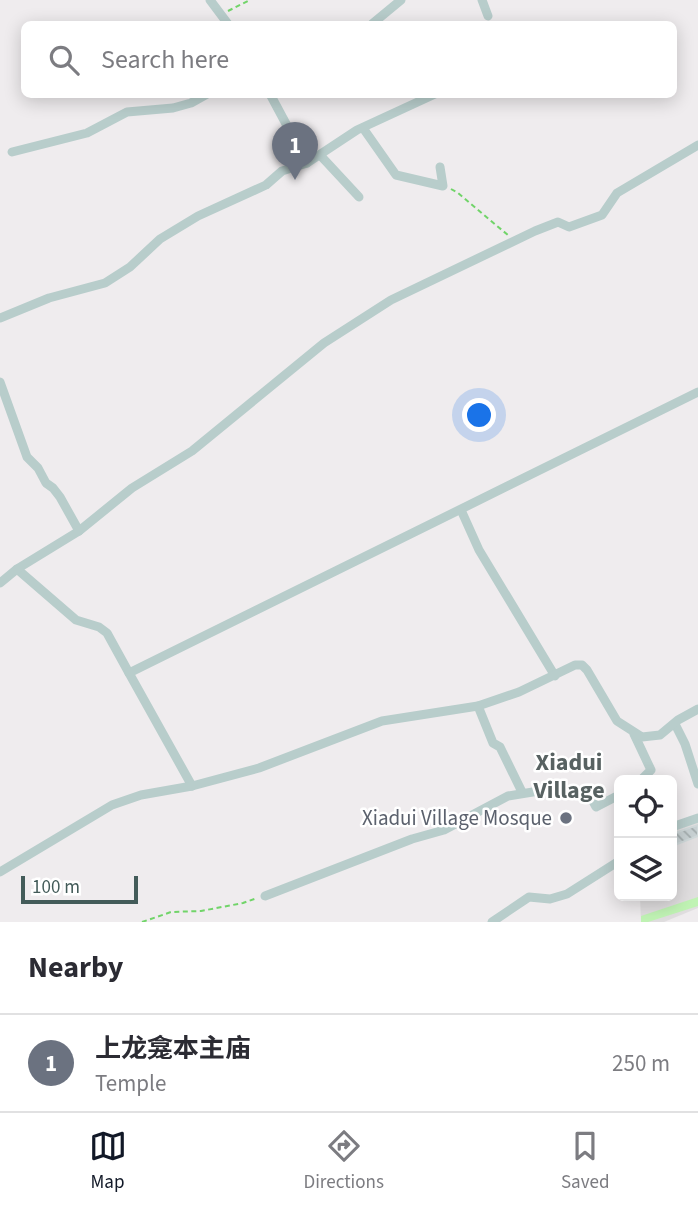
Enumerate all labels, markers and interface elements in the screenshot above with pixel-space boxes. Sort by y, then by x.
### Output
search box [21,21,677,98]
icon: search [45,41,83,79]
text: Search here [101,41,229,78]
pin: 1 [272,122,318,180]
your location [462,398,496,432]
district label: Xiadui Village [532,745,605,808]
map controls [614,775,677,901]
button: locate [614,775,677,838]
place label: Xiadui Village Mosque [362,803,552,833]
marker: Xiadui Village Mosque [558,810,574,826]
button: layers [614,838,677,901]
scale bar [21,873,138,905]
text: 100 m [32,874,80,901]
text: Nearby [28,946,123,989]
text: 上龙龛本主庙 [95,1030,251,1067]
text: 1 [45,1047,57,1080]
text: 250 m [612,1047,670,1080]
text: Temple [95,1067,166,1100]
tab: Map [89,1127,127,1196]
tab: Directions [304,1127,384,1196]
tab: Saved [561,1127,609,1196]

